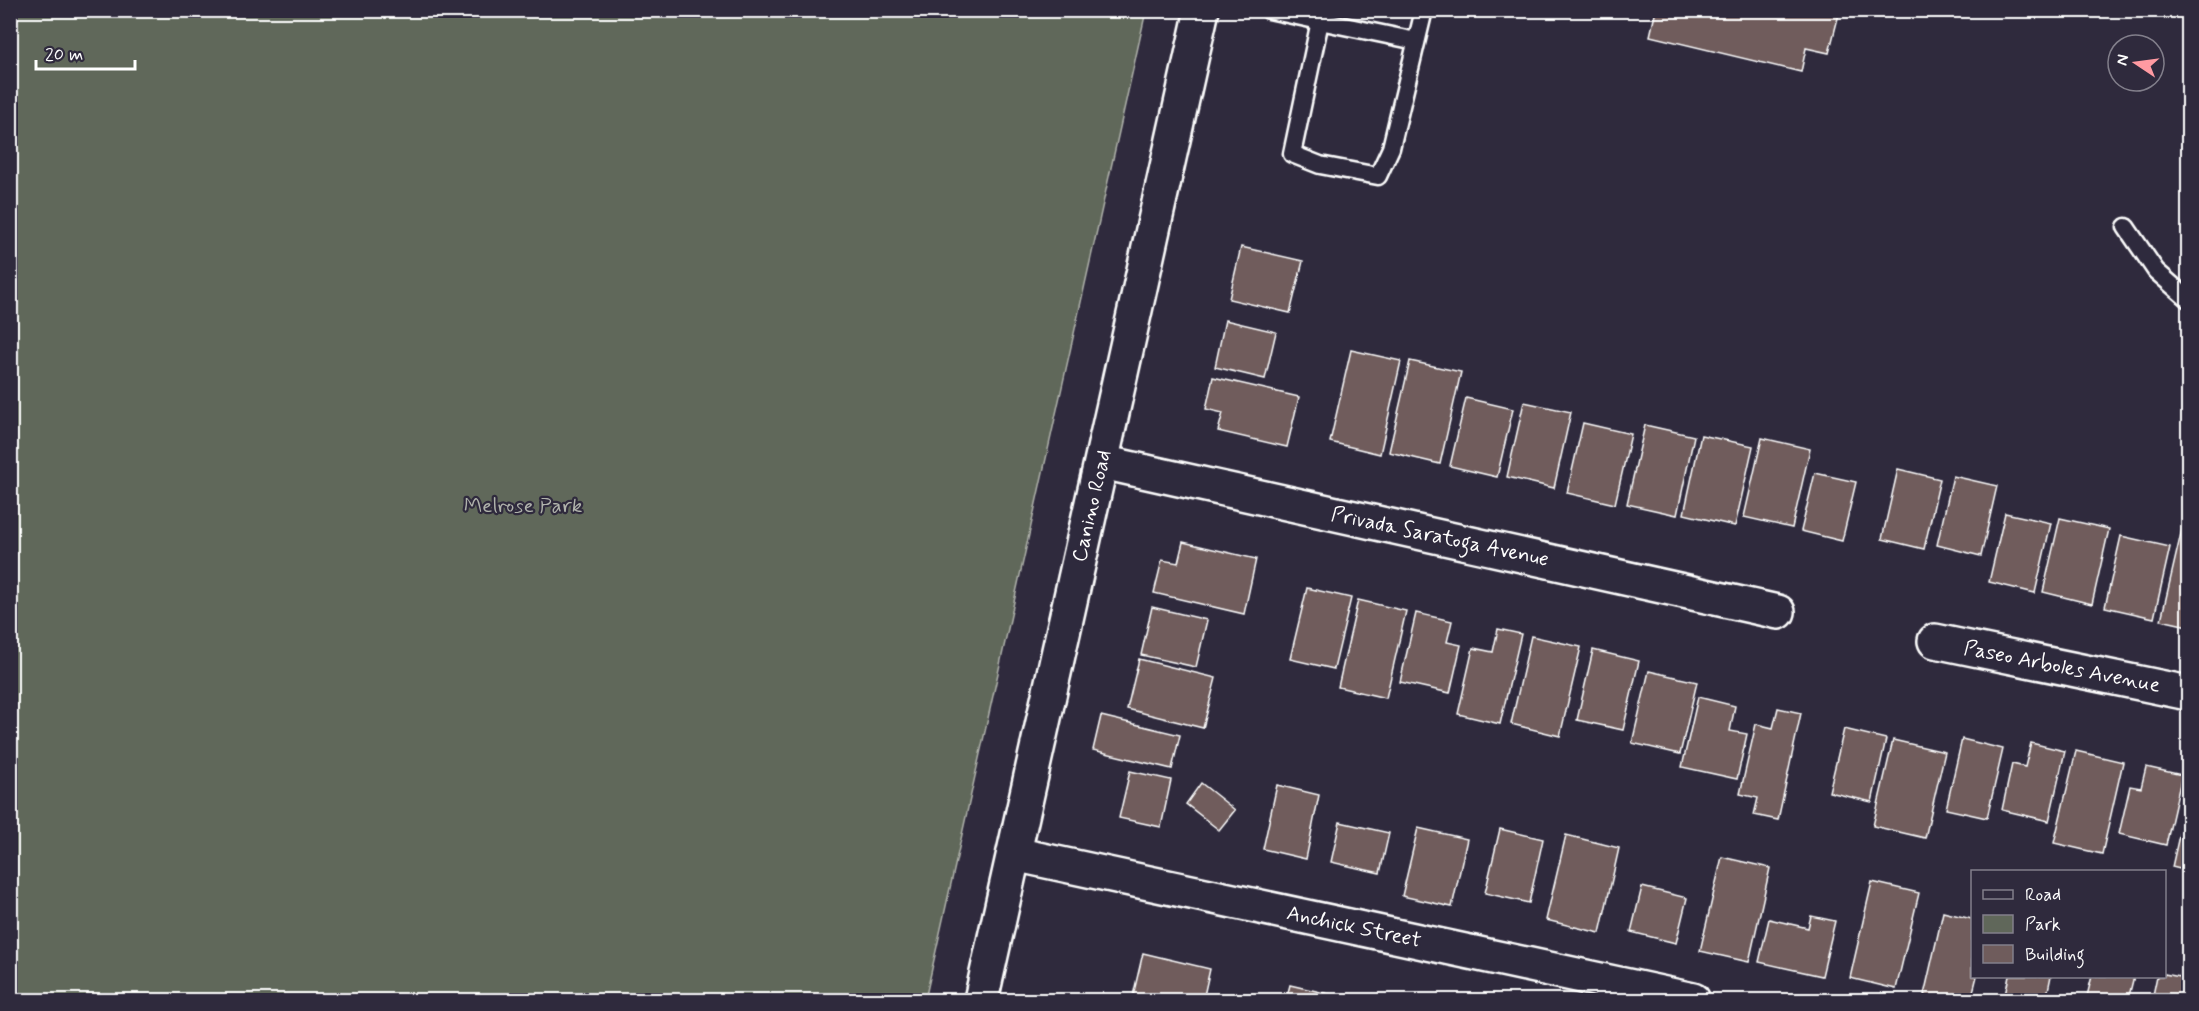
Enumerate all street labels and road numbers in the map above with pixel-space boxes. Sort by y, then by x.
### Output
street label: Canino Road [1066,447,1118,565]
street label: Privada Saratoga Avenue [1328,500,1551,576]
street label: Paseo Arboles Avenue [1961,634,2163,700]
street label: Anchick Street [1284,899,1424,955]

